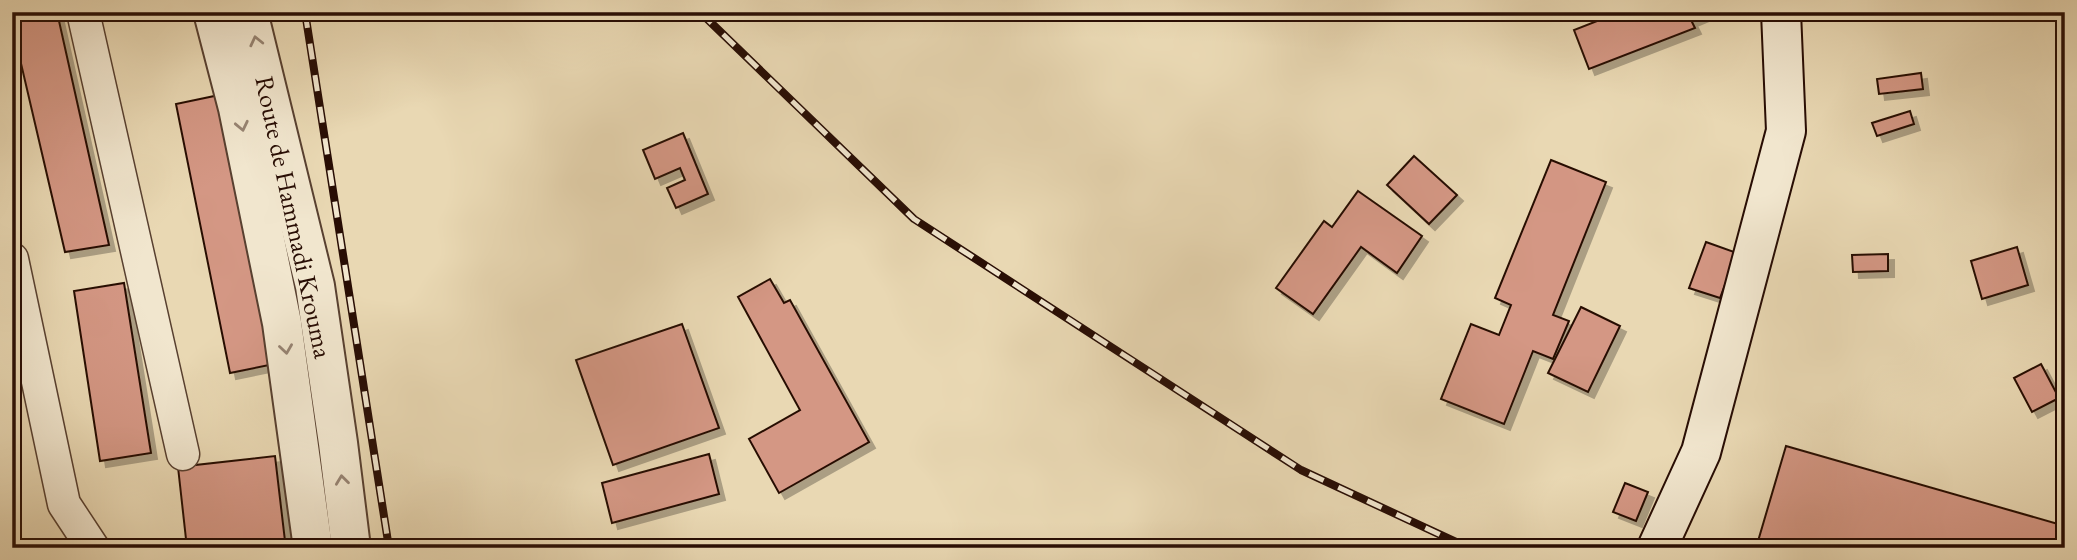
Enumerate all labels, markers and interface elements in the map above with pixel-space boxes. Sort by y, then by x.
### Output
one-way arrow [250,35,264,47]
street label: Route de Hammadi Krouma [247,73,341,362]
one-way arrow [233,120,248,132]
one-way arrow [278,343,293,355]
one-way arrow [335,474,350,486]

